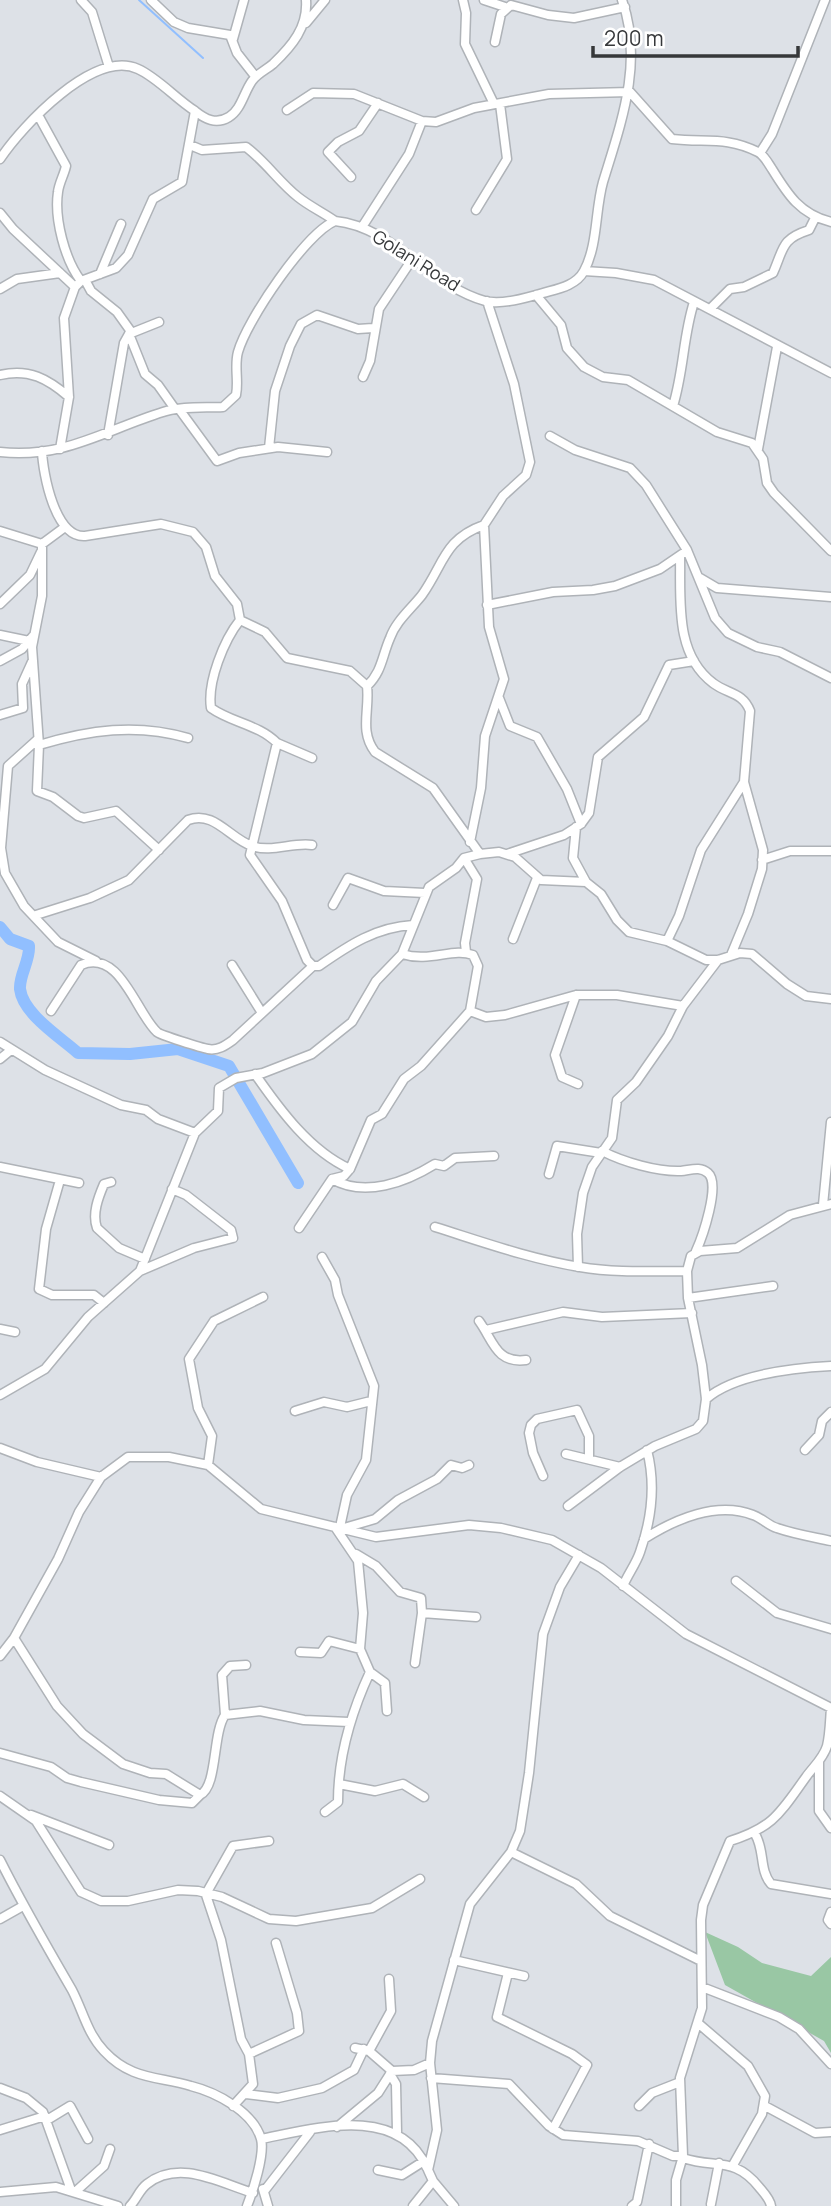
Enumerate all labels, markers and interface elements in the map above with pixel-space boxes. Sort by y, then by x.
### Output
scale bar [593,14,798,58]
text: 200 m [604,24,664,52]
street label: Golani Road [368,224,465,296]

